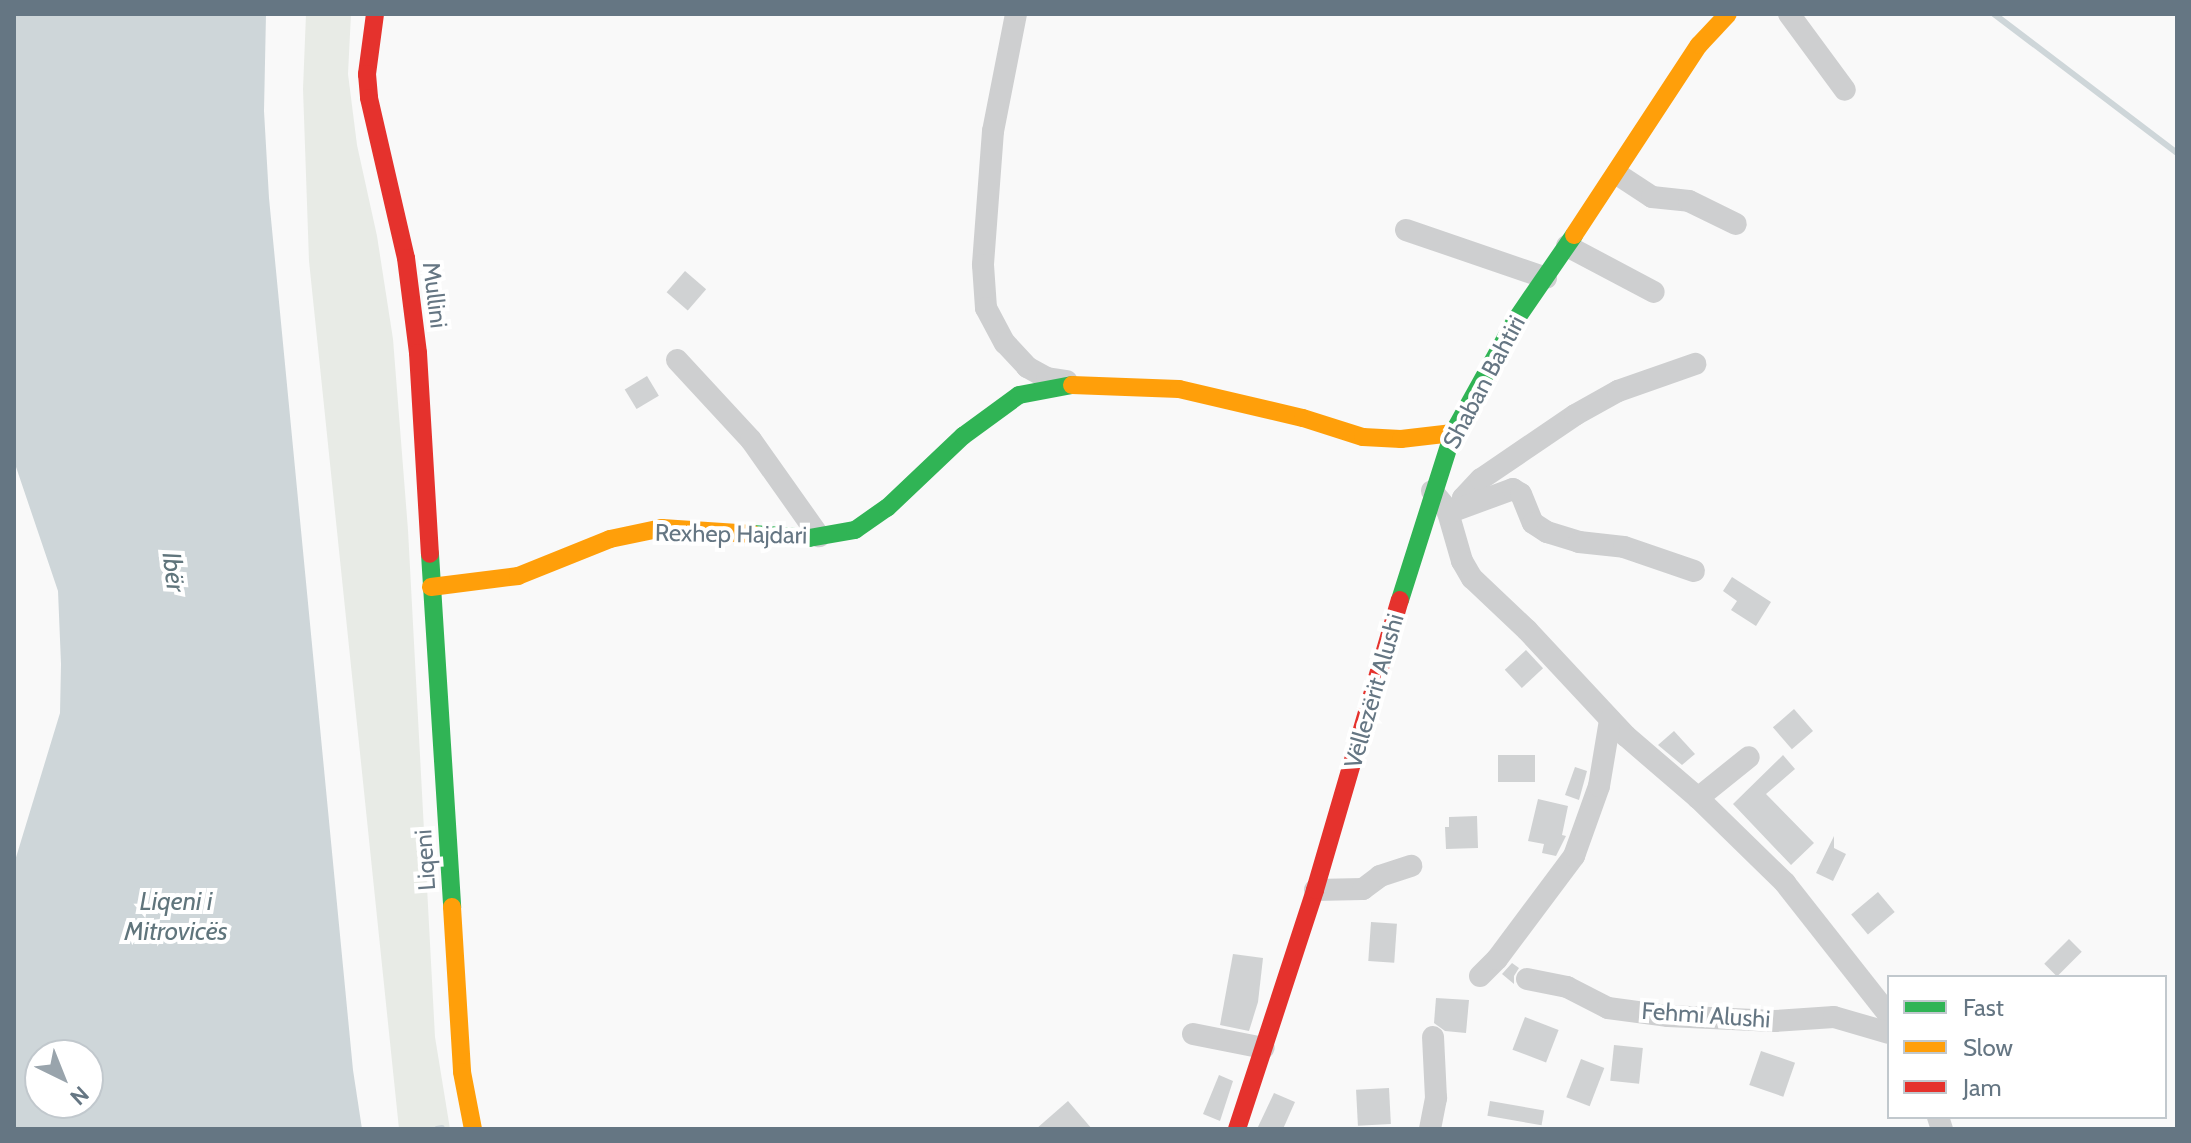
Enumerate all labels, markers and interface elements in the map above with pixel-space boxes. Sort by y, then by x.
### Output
street label: Mullini [417,260,453,330]
street label: Shaban Bahtiri [1437,311,1531,453]
street label: Rexhep Hajdari [655,518,807,550]
water label: Ibër [155,550,191,594]
street label: Vëllezërit Alushi [1338,610,1410,772]
street label: Liqeni [408,828,442,892]
water label: Liqeni i Mitrovicës [124,886,228,948]
legend [1887,975,2167,1119]
text: Fast [1963,993,2004,1022]
street label: Fehmi Alushi [1641,996,1771,1034]
text: Slow [1963,1033,2013,1062]
north arrow [24,1039,104,1119]
text: Jam [1963,1073,2001,1102]
text: N [64,1080,94,1111]

